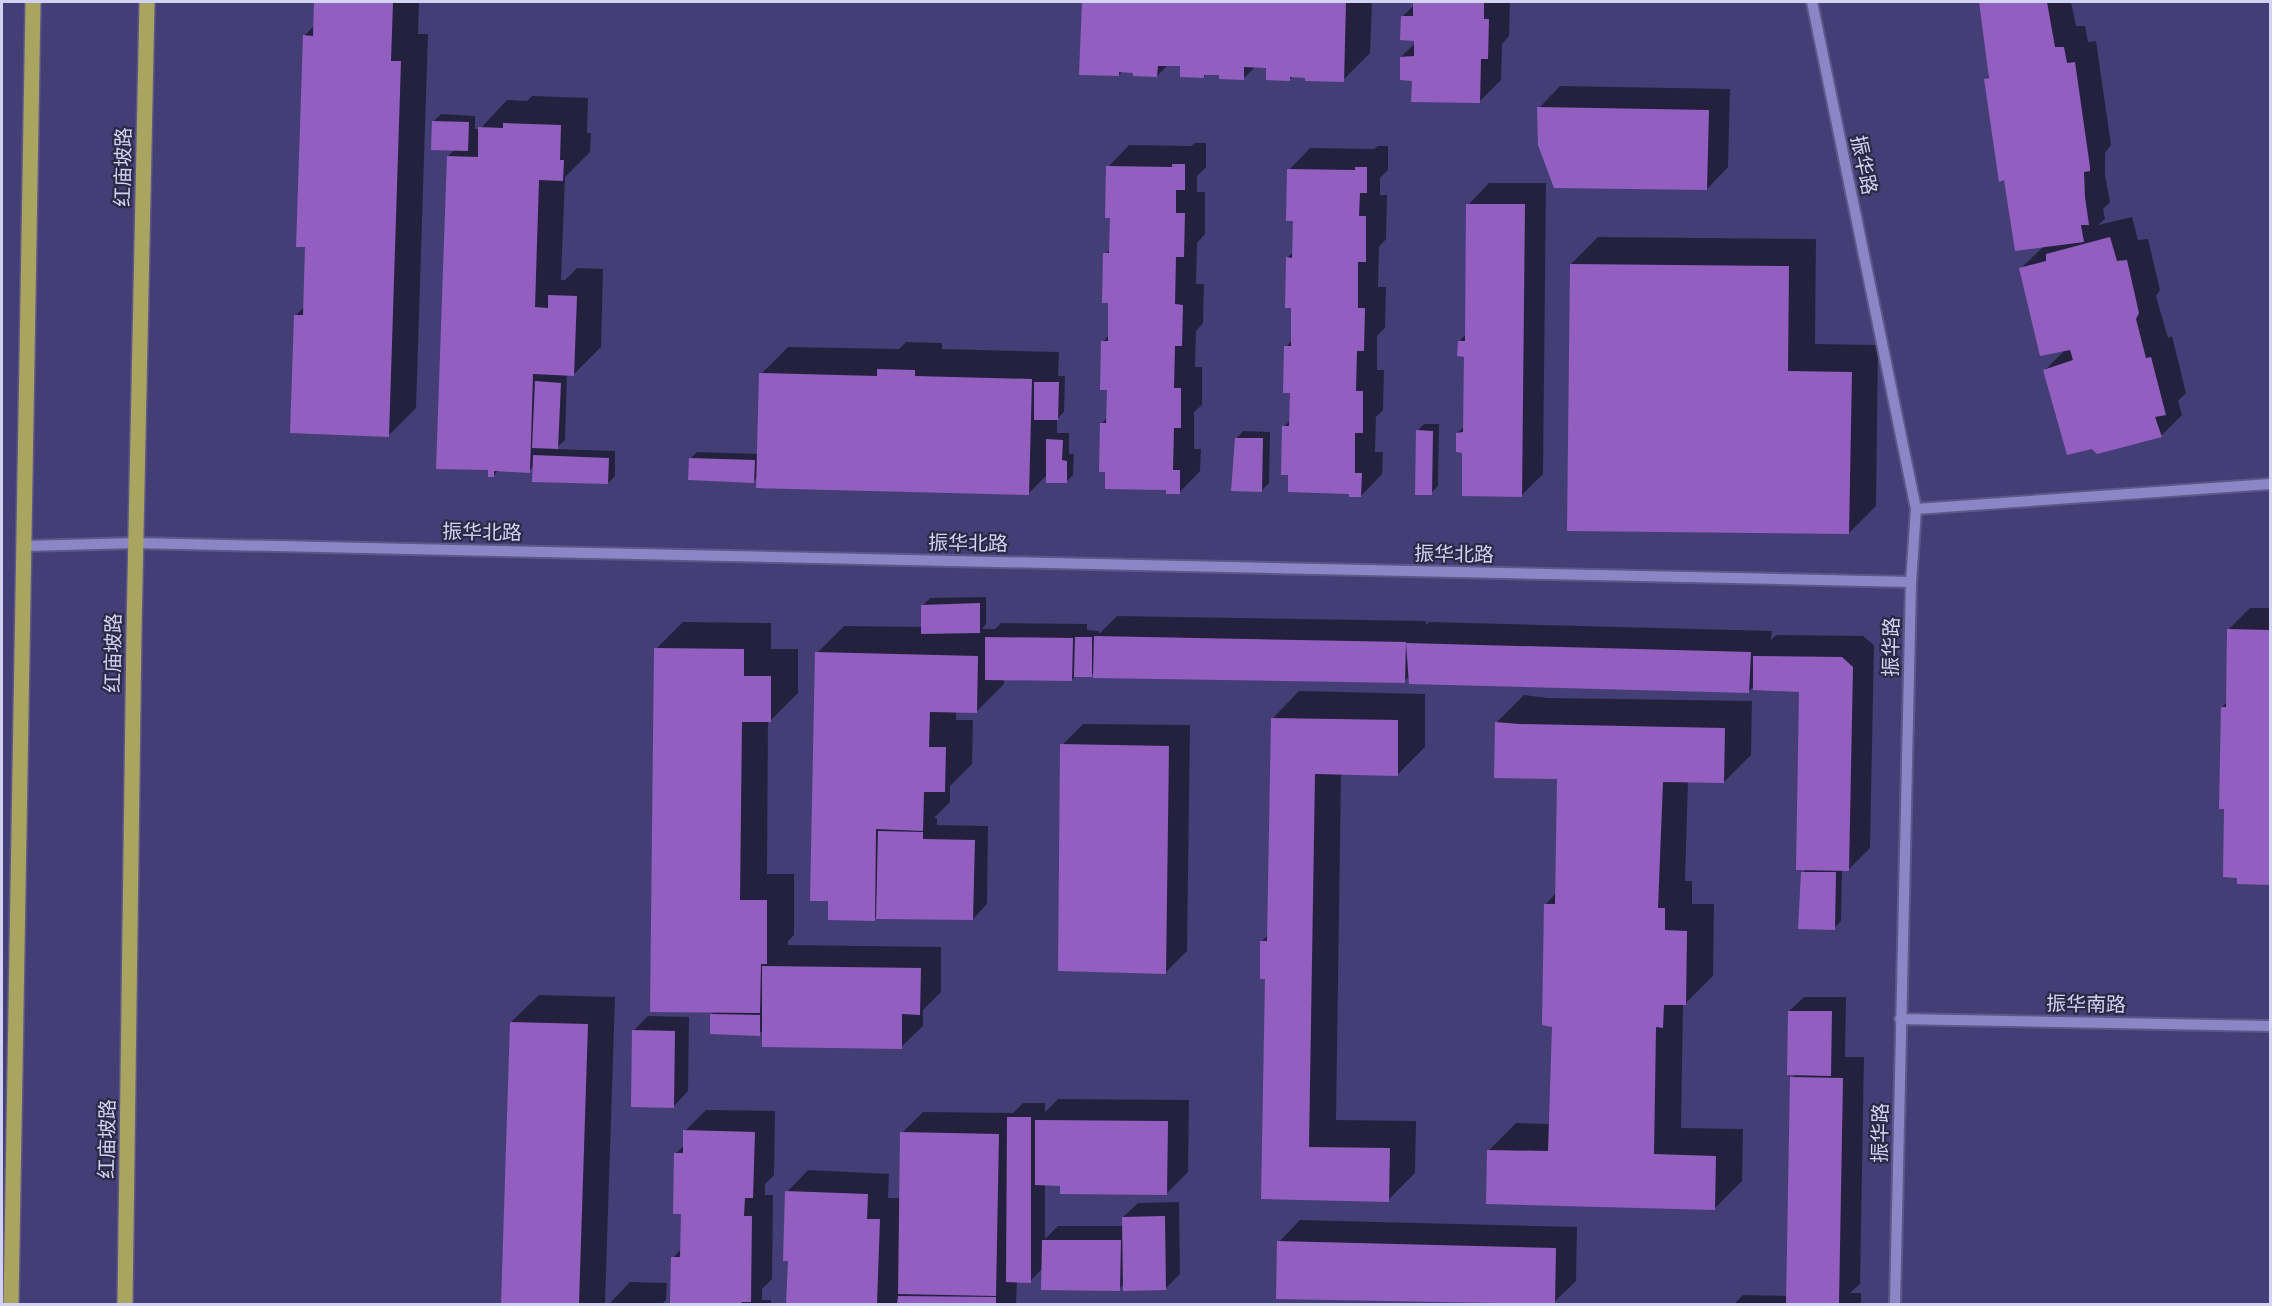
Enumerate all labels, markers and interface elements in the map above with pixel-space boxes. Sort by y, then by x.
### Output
street label: 红庙坡路 [110,127,136,207]
street label: 振华路 [1846,133,1882,197]
street label: 振华北路 [442,519,522,545]
street label: 振华北路 [928,530,1008,556]
street label: 振华北路 [1414,541,1494,567]
street label: 红庙坡路 [100,613,126,693]
street label: 振华路 [1878,617,1904,677]
street label: 振华南路 [2046,991,2126,1017]
street label: 红庙坡路 [94,1099,120,1179]
street label: 振华路 [1867,1103,1893,1163]

